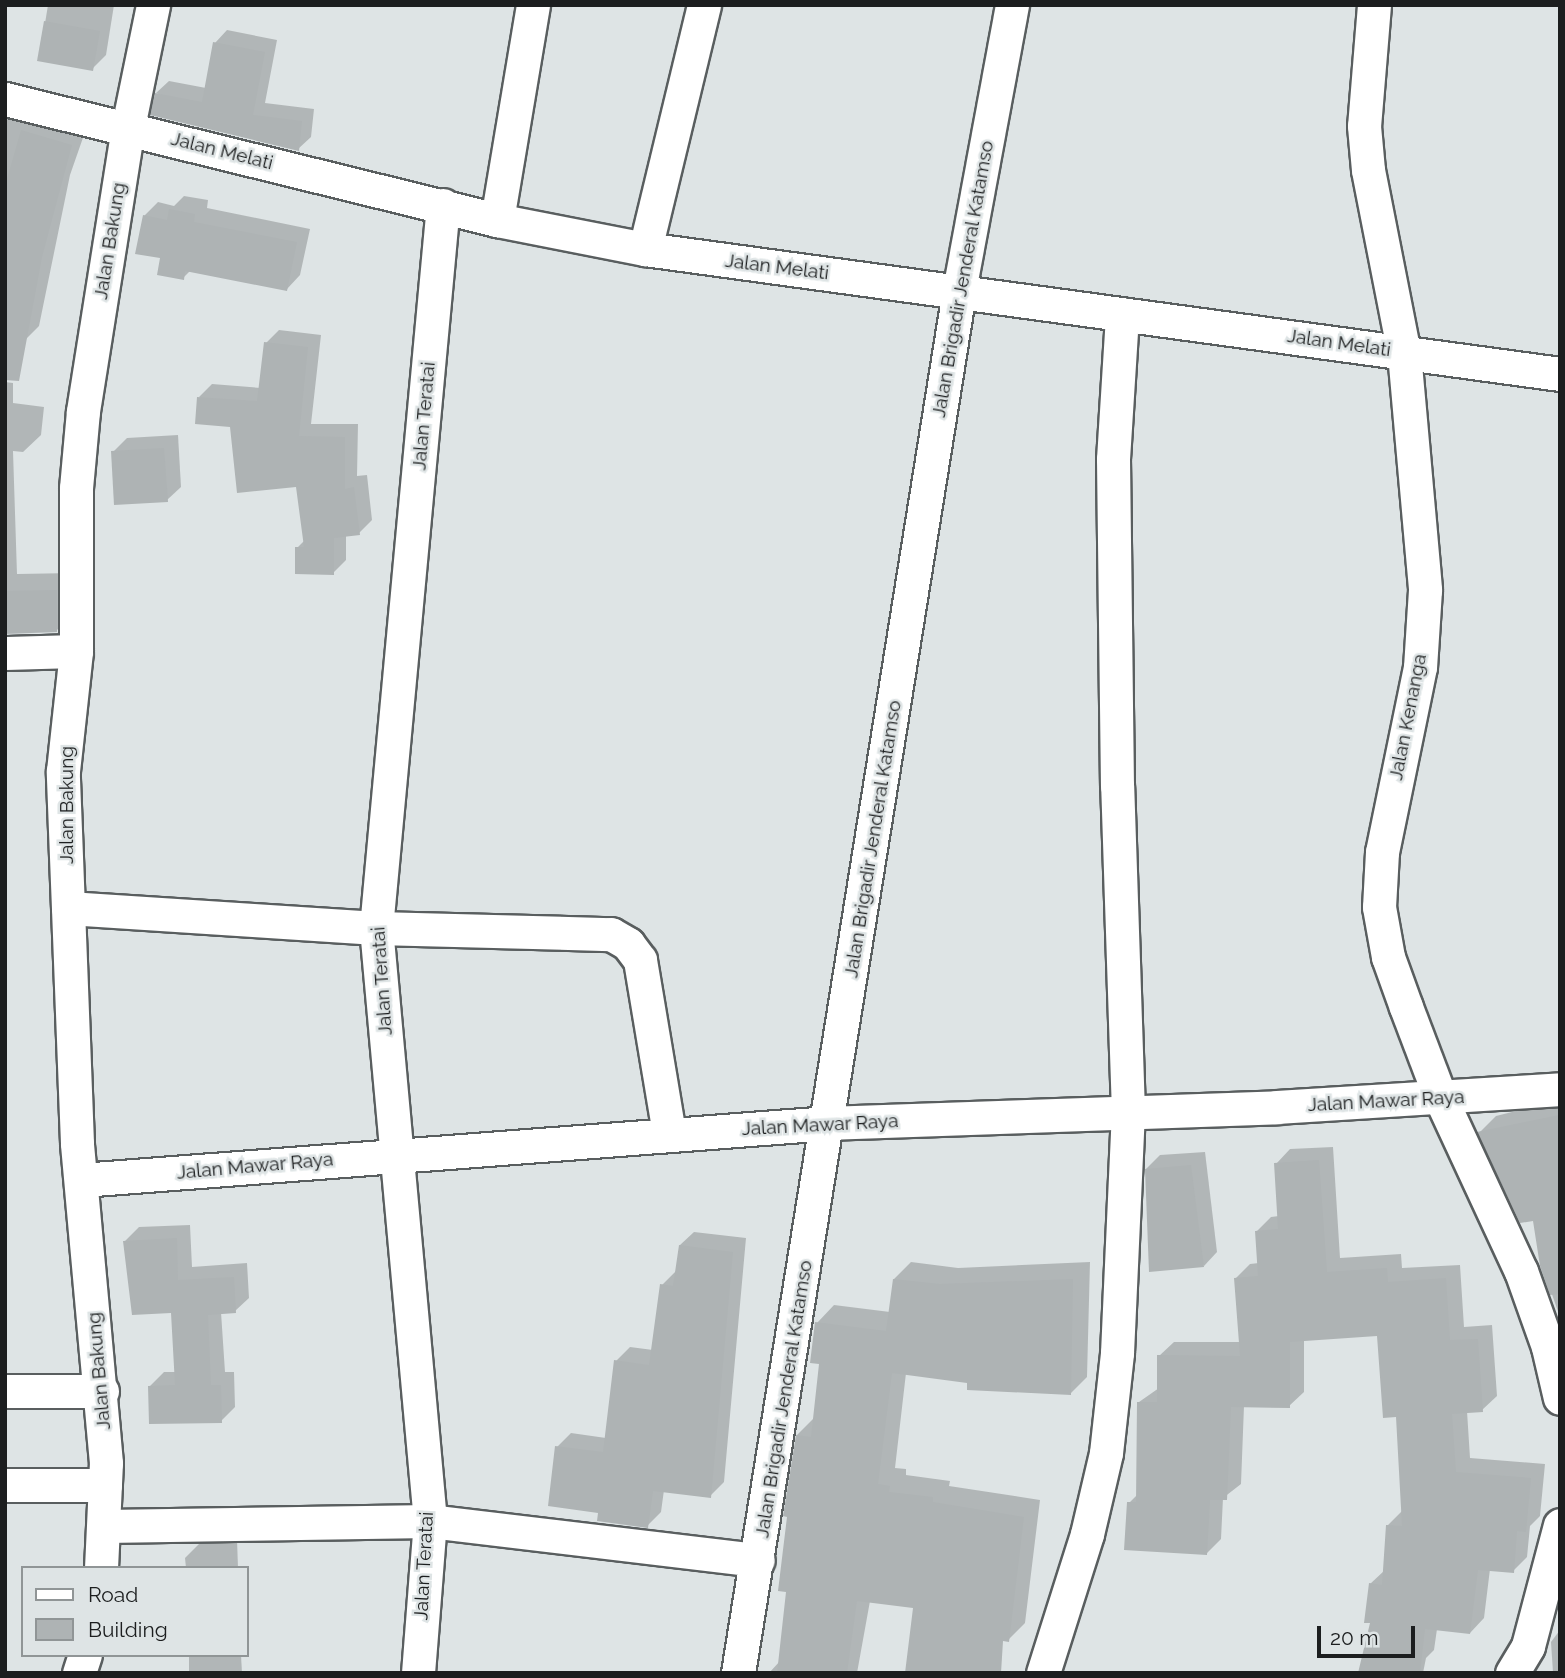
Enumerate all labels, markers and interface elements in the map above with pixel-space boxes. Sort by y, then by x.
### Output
street label: Jalan Melati [169,127,275,175]
street label: Jalan Brigadir Jenderal Katamso [927,138,999,420]
street label: Jalan Bakung [90,181,130,301]
street label: Jalan Melati [724,249,830,285]
street label: Jalan Melati [1286,324,1392,362]
street label: Jalan Teratai [408,361,440,471]
street label: Jalan Kenanga [1385,652,1431,782]
street label: Jalan Brigadir Jenderal Katamso [840,698,906,980]
street label: Jalan Bakung [56,746,78,864]
street label: Jalan Teratai [367,926,397,1036]
street label: Jalan Mawar Raya [1307,1086,1465,1116]
street label: Jalan Mawar Raya [741,1110,899,1140]
street label: Jalan Mawar Raya [176,1148,334,1184]
street label: Jalan Brigadir Jenderal Katamso [751,1258,817,1540]
street label: Jalan Bakung [83,1311,115,1431]
street label: Jalan Teratai [410,1511,438,1621]
legend [21,1566,248,1657]
text: Road [88,1582,138,1607]
scale bar [1320,1612,1418,1656]
text: Building [88,1617,168,1642]
text: 20 m [1330,1625,1378,1650]

